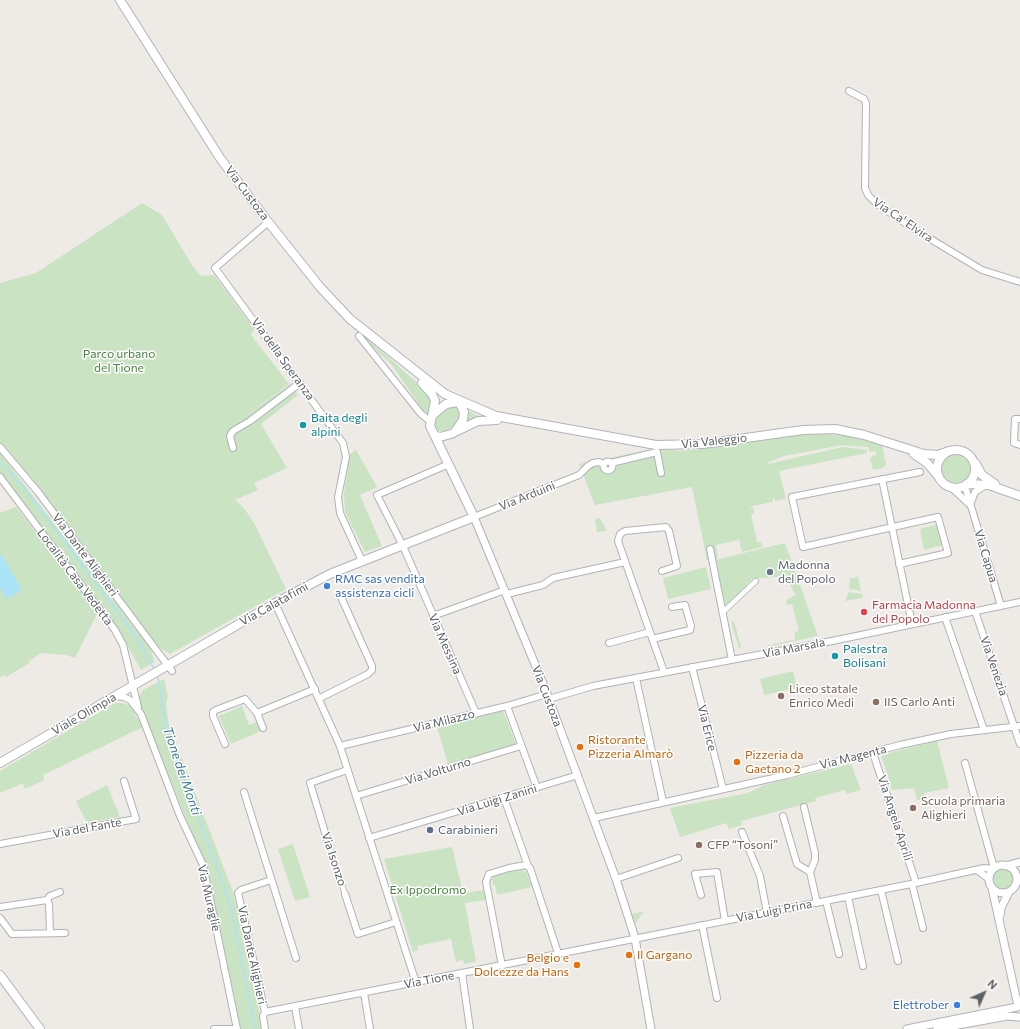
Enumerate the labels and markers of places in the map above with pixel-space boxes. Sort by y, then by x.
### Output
place label: Baita degli alpini [311,411,367,439]
marker: Baita degli alpini [298,420,308,430]
place label: Madonna del Popolo [778,558,836,586]
marker: Madonna del Popolo [765,567,775,577]
place label: RMC sas vendita assistenza cicli [335,572,425,600]
marker: RMC sas vendita assistenza cicli [322,581,332,591]
place label: Farmacia Madonna del Popolo [872,598,976,626]
marker: Farmacia Madonna del Popolo [859,607,869,617]
place label: Palestra Bolisani [843,642,887,670]
marker: Palestra Bolisani [830,651,840,661]
place label: Liceo statale Enrico Medi [789,682,858,710]
marker: Liceo statale Enrico Medi [776,691,786,701]
place label: IIS Carlo Anti [884,695,955,709]
marker: IIS Carlo Anti [871,697,881,707]
place label: Ristorante Pizzeria Almarò [588,733,673,761]
marker: Ristorante Pizzeria Almarò [575,742,585,752]
place label: Pizzeria da Gaetano 2 [745,748,804,776]
marker: Pizzeria da Gaetano 2 [732,757,742,767]
place label: Scuola primaria Alighieri [921,794,1005,822]
marker: Scuola primaria Alighieri [908,803,918,813]
place label: Carabinieri [438,823,498,837]
marker: Carabinieri [425,825,435,835]
place label: CFP “Tosoni” [707,838,778,852]
marker: CFP “Tosoni” [694,840,704,850]
place label: Il Gargano [637,948,692,962]
marker: Il Gargano [624,950,634,960]
place label: Belgio e Dolcezze da Hans [474,951,569,979]
marker: Belgio e Dolcezze da Hans [572,960,582,970]
place label: Elettrober [893,998,949,1012]
marker: Elettrober [952,1000,962,1010]

